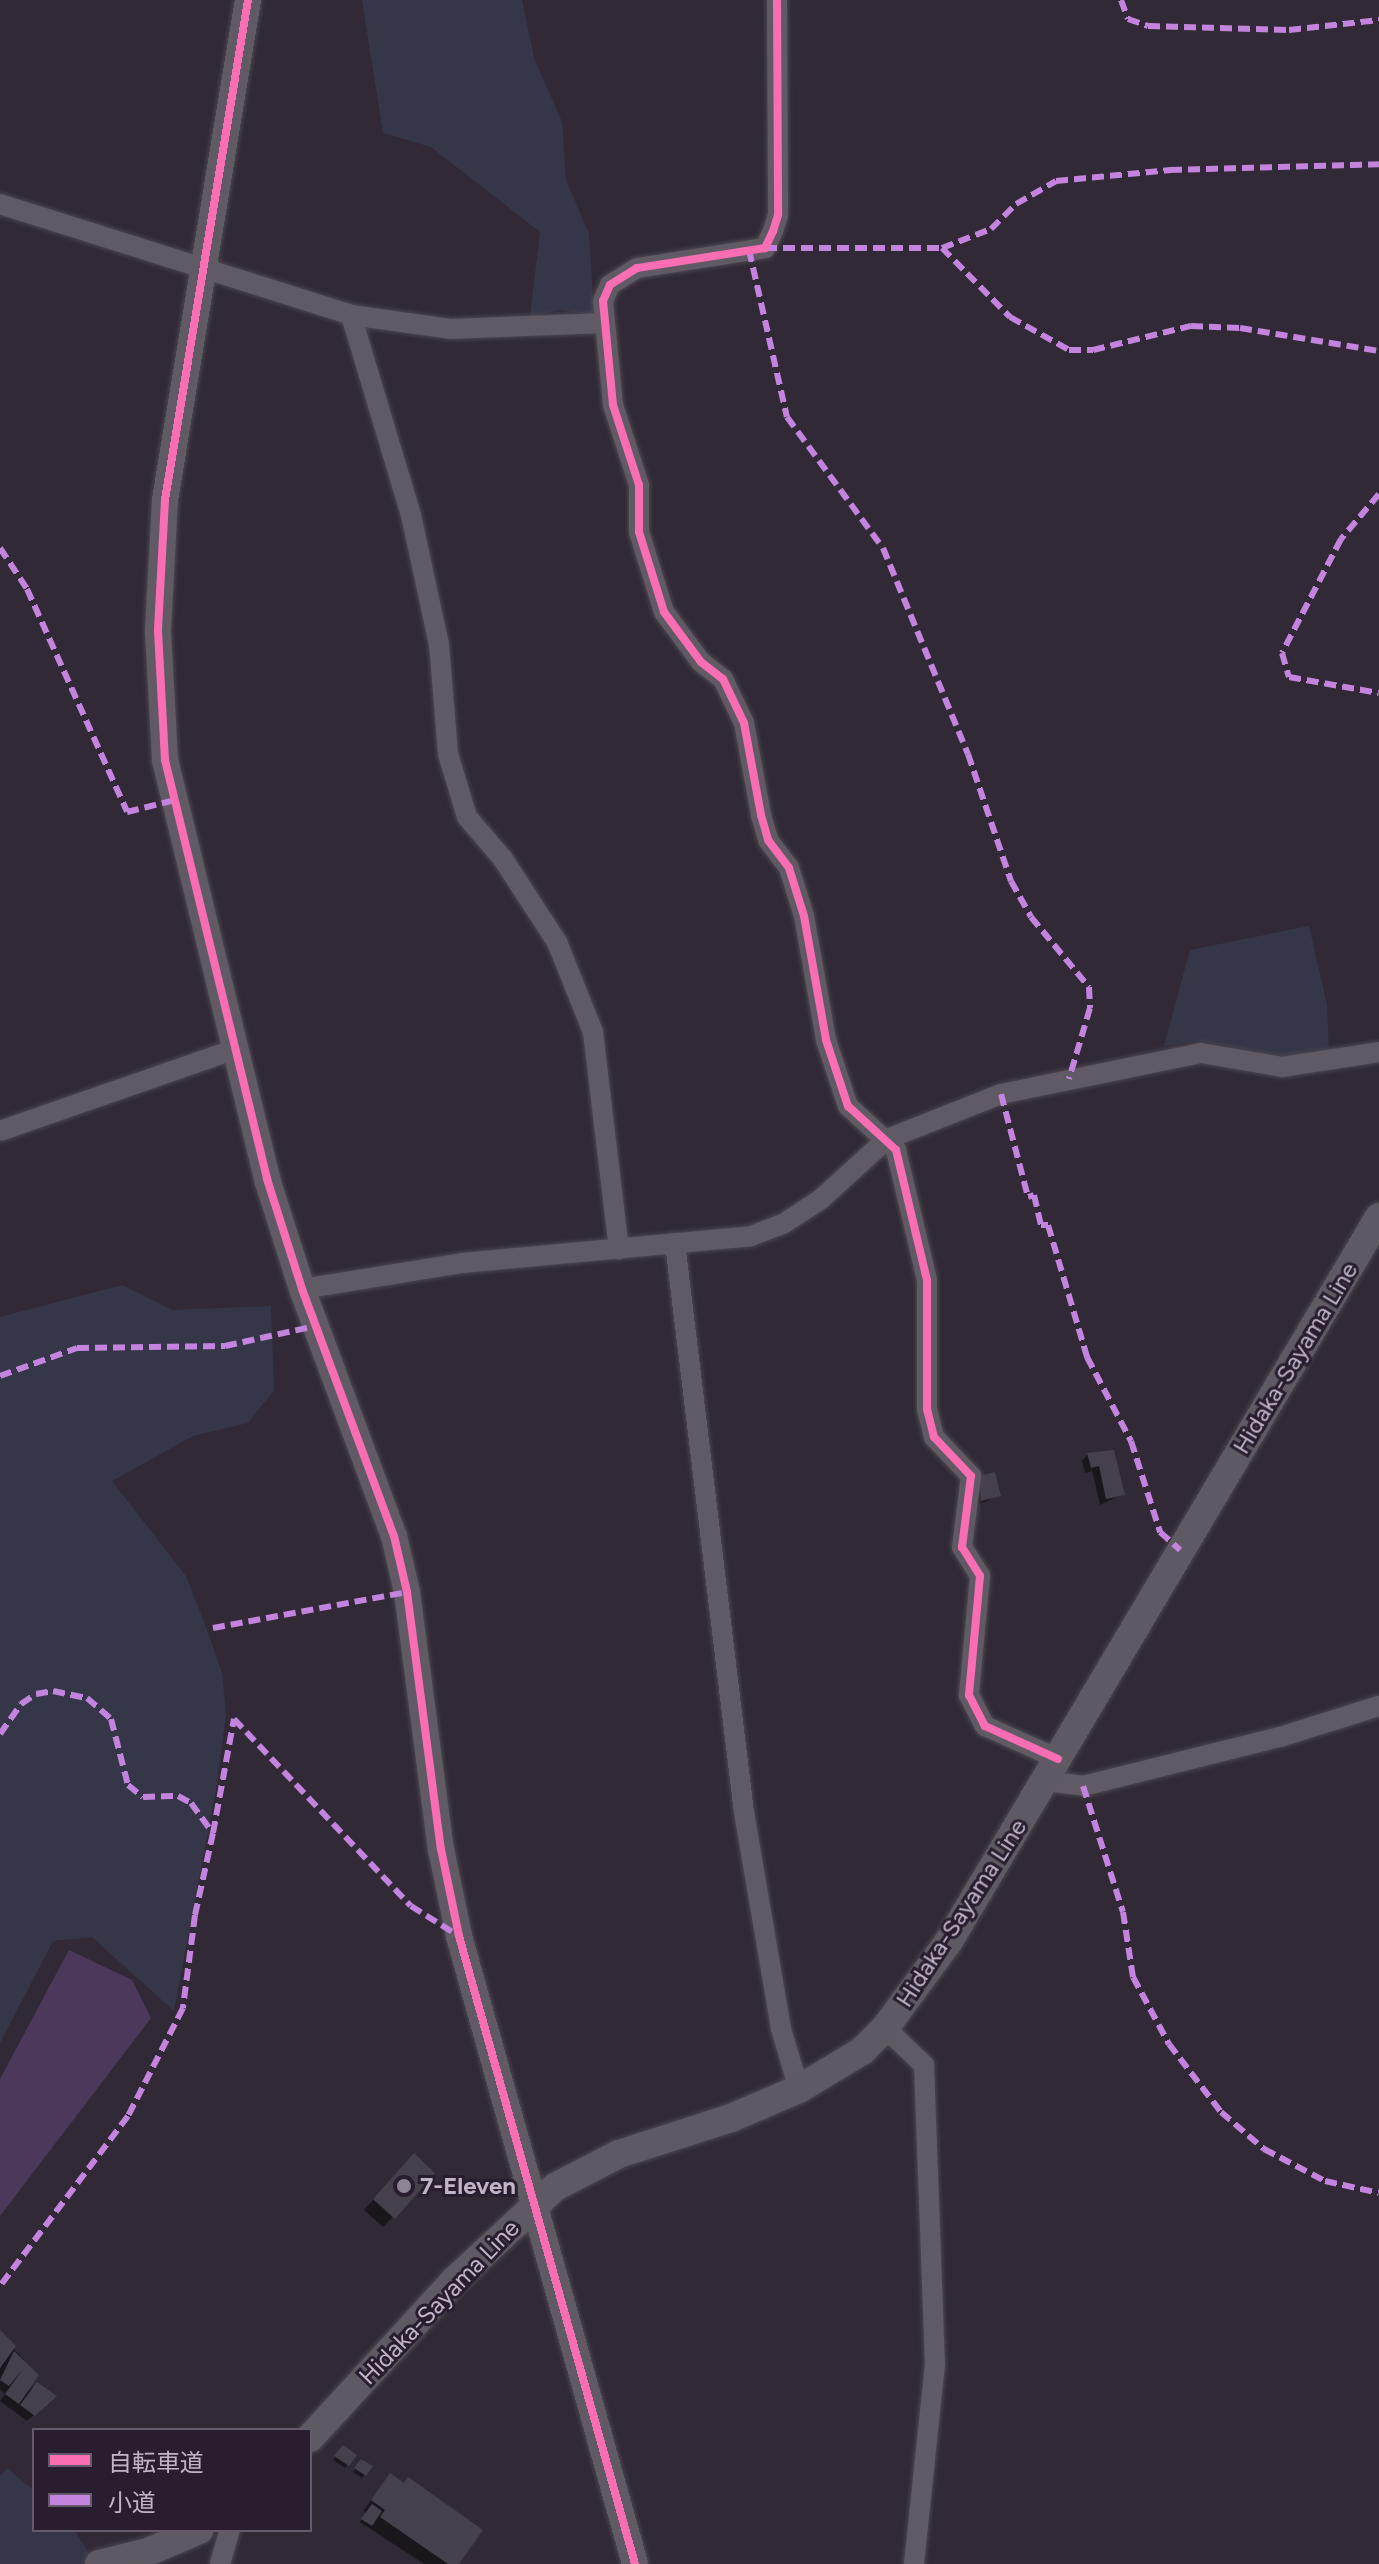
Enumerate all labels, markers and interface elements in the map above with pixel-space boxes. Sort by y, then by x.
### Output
street label: Hidaka-Sayama Line [1227,1257,1363,1459]
street label: Hidaka-Sayama Line [890,1814,1032,2012]
place label: 7-Eleven [420,2172,516,2200]
marker: 7-Eleven [395,2177,413,2195]
street label: Hidaka-Sayama Line [353,2214,525,2390]
legend [32,2428,312,2532]
text: 自転車道 [108,2448,204,2477]
text: 小道 [108,2488,156,2517]

